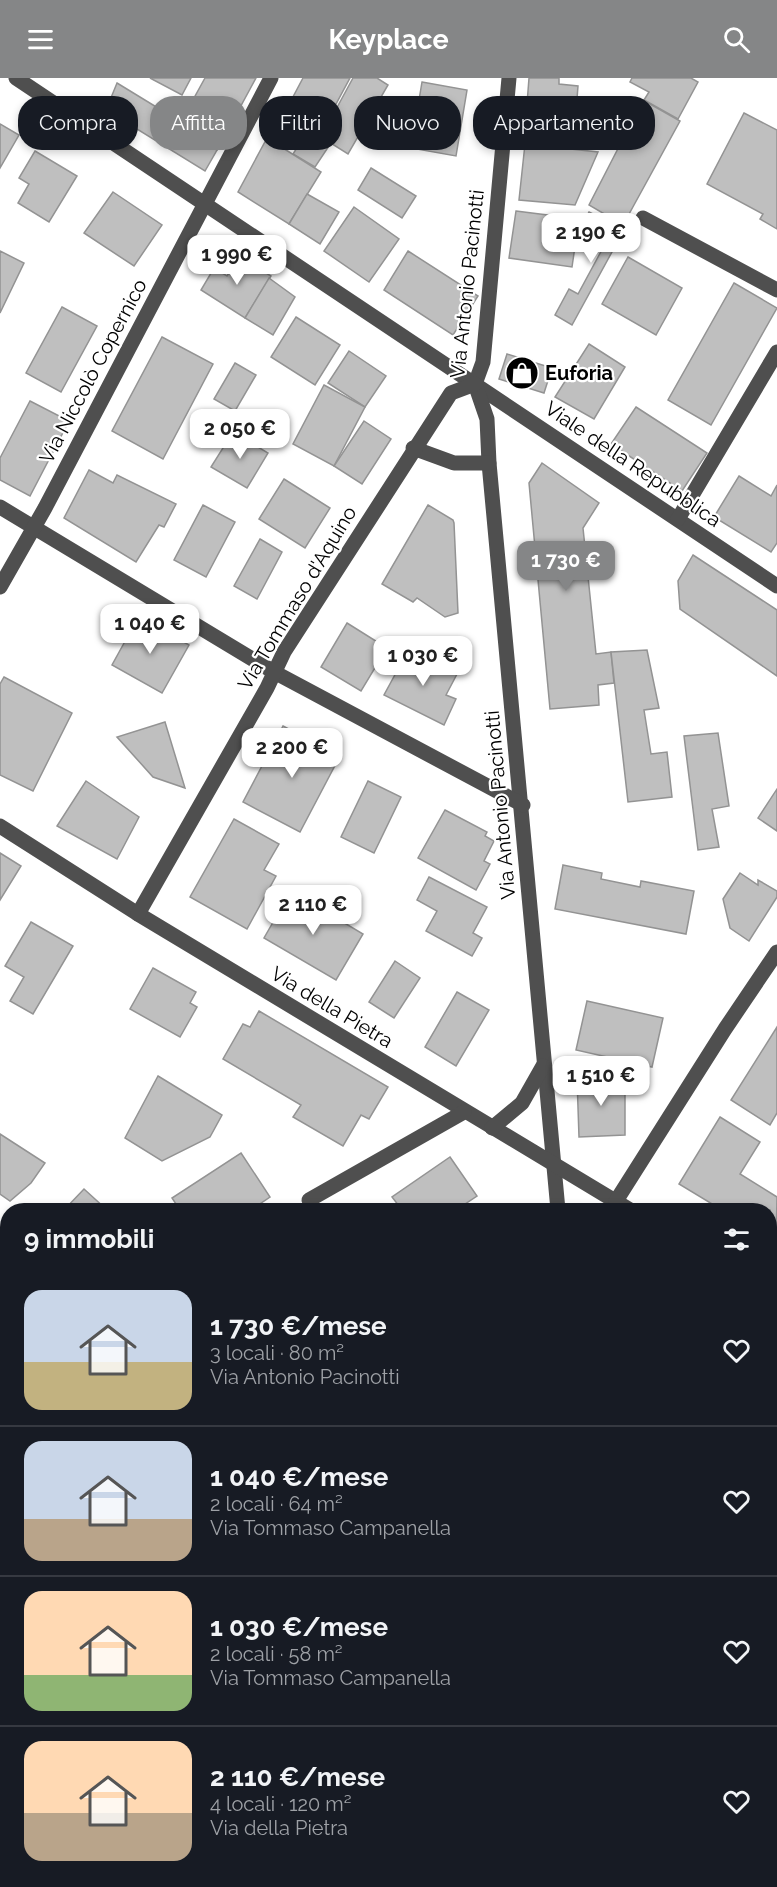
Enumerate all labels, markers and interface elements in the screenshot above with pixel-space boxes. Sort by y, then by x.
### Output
icon: menu [24,23,57,56]
icon: search [720,23,753,56]
text: Keyplace [328,24,449,55]
chip: Compra [18,96,138,150]
chip: Affitta [150,96,247,150]
chip: Filtri [259,96,342,150]
chip: Nuovo [354,96,461,150]
chip: Appartamento [473,96,655,150]
street label: Via Antonio Pacinotti [445,188,489,380]
pin: 2 190 € [536,213,646,264]
text: 2 190 € [556,220,626,244]
pin: 1 990 € [182,235,292,286]
text: 1 990 € [201,242,273,266]
street label: Via Niccolò Copernico [34,275,152,467]
shop icon: Euforia [504,355,540,391]
place label: Euforia [545,361,613,385]
street label: Viale della Repubblica [540,396,726,532]
pin: 2 050 € [185,409,295,460]
text: 2 050 € [204,416,276,440]
street label: Via Tommaso d'Aquino [233,502,361,694]
pin: 1 730 € [511,541,621,592]
text: 1 730 € [531,548,601,572]
pin: 1 040 € [95,604,205,655]
text: 1 040 € [114,611,186,635]
pin: 1 030 € [368,636,478,687]
text: 1 030 € [387,643,459,667]
street label: Via Antonio Pacinotti [480,710,520,900]
pin: 2 200 € [237,728,347,779]
text: 2 200 € [256,735,328,759]
pin: 2 110 € [258,885,368,936]
text: 2 110 € [279,892,347,916]
street label: Via della Pietra [267,961,397,1053]
pin: 1 510 € [546,1056,656,1107]
text: 1 510 € [567,1063,635,1087]
icon: filters [720,1223,753,1256]
text: 9 immobili [24,1224,154,1254]
text: 1 730 €/mese [210,1311,387,1341]
icon: home [72,1314,144,1386]
icon: heart [720,1334,753,1367]
text: 3 locali · 80 m² [210,1341,344,1365]
text: Via Antonio Pacinotti [210,1365,400,1389]
text: 1 040 €/mese [210,1462,388,1492]
icon: home [72,1465,144,1537]
icon: heart [720,1485,753,1518]
text: 2 locali · 64 m² [210,1492,343,1516]
text: Via Tommaso Campanella [210,1516,451,1540]
text: 1 030 €/mese [210,1612,388,1642]
icon: home [72,1615,144,1687]
icon: heart [720,1635,753,1668]
text: 2 locali · 58 m² [210,1642,343,1666]
text: Via Tommaso Campanella [210,1666,451,1690]
text: 2 110 €/mese [210,1762,385,1792]
icon: home [72,1765,144,1837]
icon: heart [720,1785,753,1818]
text: 4 locali · 120 m² [210,1792,351,1816]
text: Via della Pietra [210,1816,348,1840]

